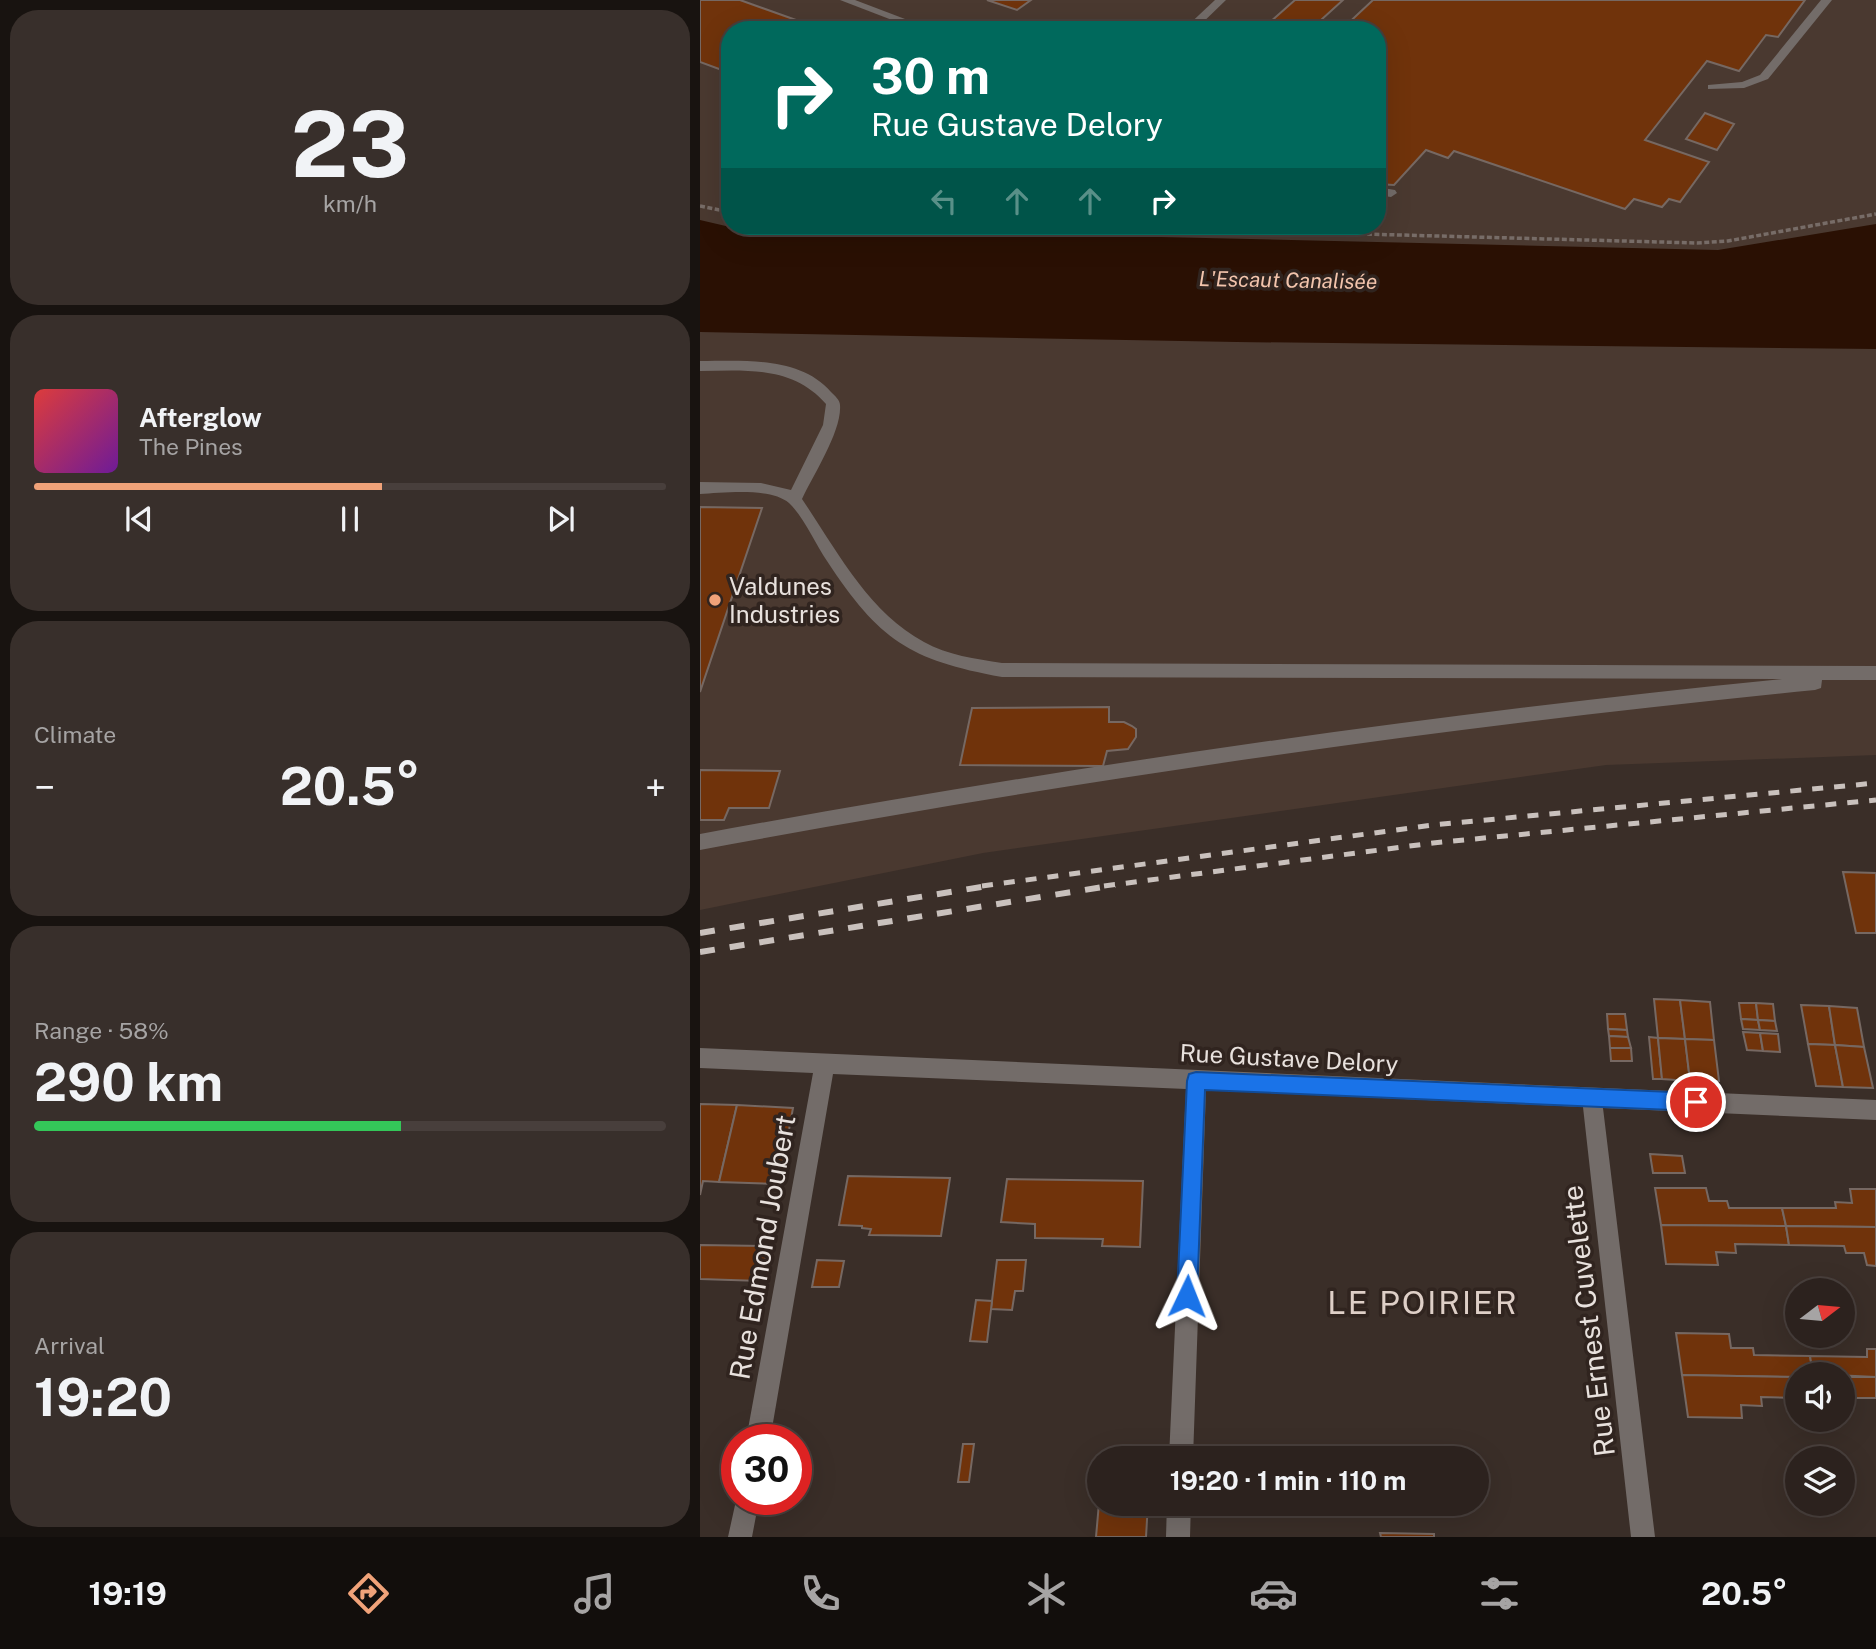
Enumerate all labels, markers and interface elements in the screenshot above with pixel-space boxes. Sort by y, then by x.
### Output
text: 30 m [871,47,990,105]
icon: right [756,49,847,140]
text: 23 [291,91,409,197]
text: Rue Gustave Delory [871,106,1163,143]
icon: left [925,182,963,220]
icon: ahead [998,182,1036,220]
icon: ahead [1071,182,1109,220]
icon: right [1144,182,1182,220]
text: km/h [323,190,377,217]
water label: L'Escaut Canalisée [1198,266,1378,294]
text: Afterglow [139,402,262,433]
text: The Pines [139,433,243,460]
icon: previous [120,500,158,538]
icon: pause [331,500,369,538]
icon: next [542,500,580,538]
place label: Valdunes Industries [729,572,840,628]
marker: Valdunes Industries [707,592,723,608]
text: Climate [34,721,116,748]
text: 20.5° [280,756,420,817]
text: − [34,765,55,810]
text: + [645,765,666,810]
text: Range · 58% [34,1017,169,1044]
street label: Rue Gustave Delory [1179,1038,1399,1078]
text: 290 km [34,1052,223,1113]
pin [1666,1072,1726,1132]
icon: arrive [1677,1083,1715,1121]
street label: Rue Edmond Joubert [722,1112,802,1382]
street label: Rue Ernest Cuvelette [1555,1184,1621,1458]
position arrow [1150,1259,1224,1333]
north arrow [1785,1278,1855,1348]
map controls [1785,1278,1855,1516]
district label: LE POIRIER [1327,1284,1519,1321]
text: Arrival [34,1332,105,1359]
button: sound [1785,1362,1855,1432]
text: 19:20 [34,1367,172,1428]
speed limit sign: 30 [721,1424,812,1515]
button: layers [1785,1446,1855,1516]
text: 19:20 · 1 min · 110 m [1170,1465,1406,1496]
icon: directions [344,1569,393,1618]
icon: music [570,1569,619,1618]
icon: phone [796,1569,845,1618]
icon: climate [1022,1569,1071,1618]
icon: car [1249,1569,1298,1618]
icon: filters [1475,1569,1524,1618]
text: 19:19 [89,1575,167,1612]
text: 20.5° [1701,1575,1787,1612]

